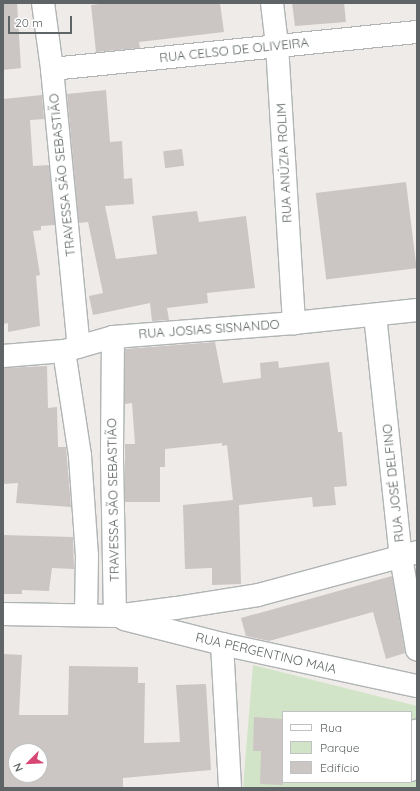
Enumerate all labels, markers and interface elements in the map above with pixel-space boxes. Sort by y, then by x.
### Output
scale bar [10,8,74,34]
text: 20 m [15,15,43,30]
street label: RUA CELSO DE OLIVEIRA [159,34,309,66]
street label: TRAVESSA SÃO SEBASTIÃO [46,93,78,257]
street label: RUA ANÚZIA ROLIM [273,103,295,223]
street label: RUA JOSIAS SISNANDO [138,316,280,342]
street label: TRAVESSA SÃO SEBASTIÃO [104,418,122,582]
street label: RUA JOSÉ DELFINO [379,423,407,543]
street label: RUA PERGENTINO MAIA [194,629,338,677]
legend [282,711,412,783]
text: Rua [320,720,342,735]
text: Parque [320,740,360,755]
north arrow [8,743,48,783]
text: Edifício [320,760,360,775]
text: N [10,761,26,774]

